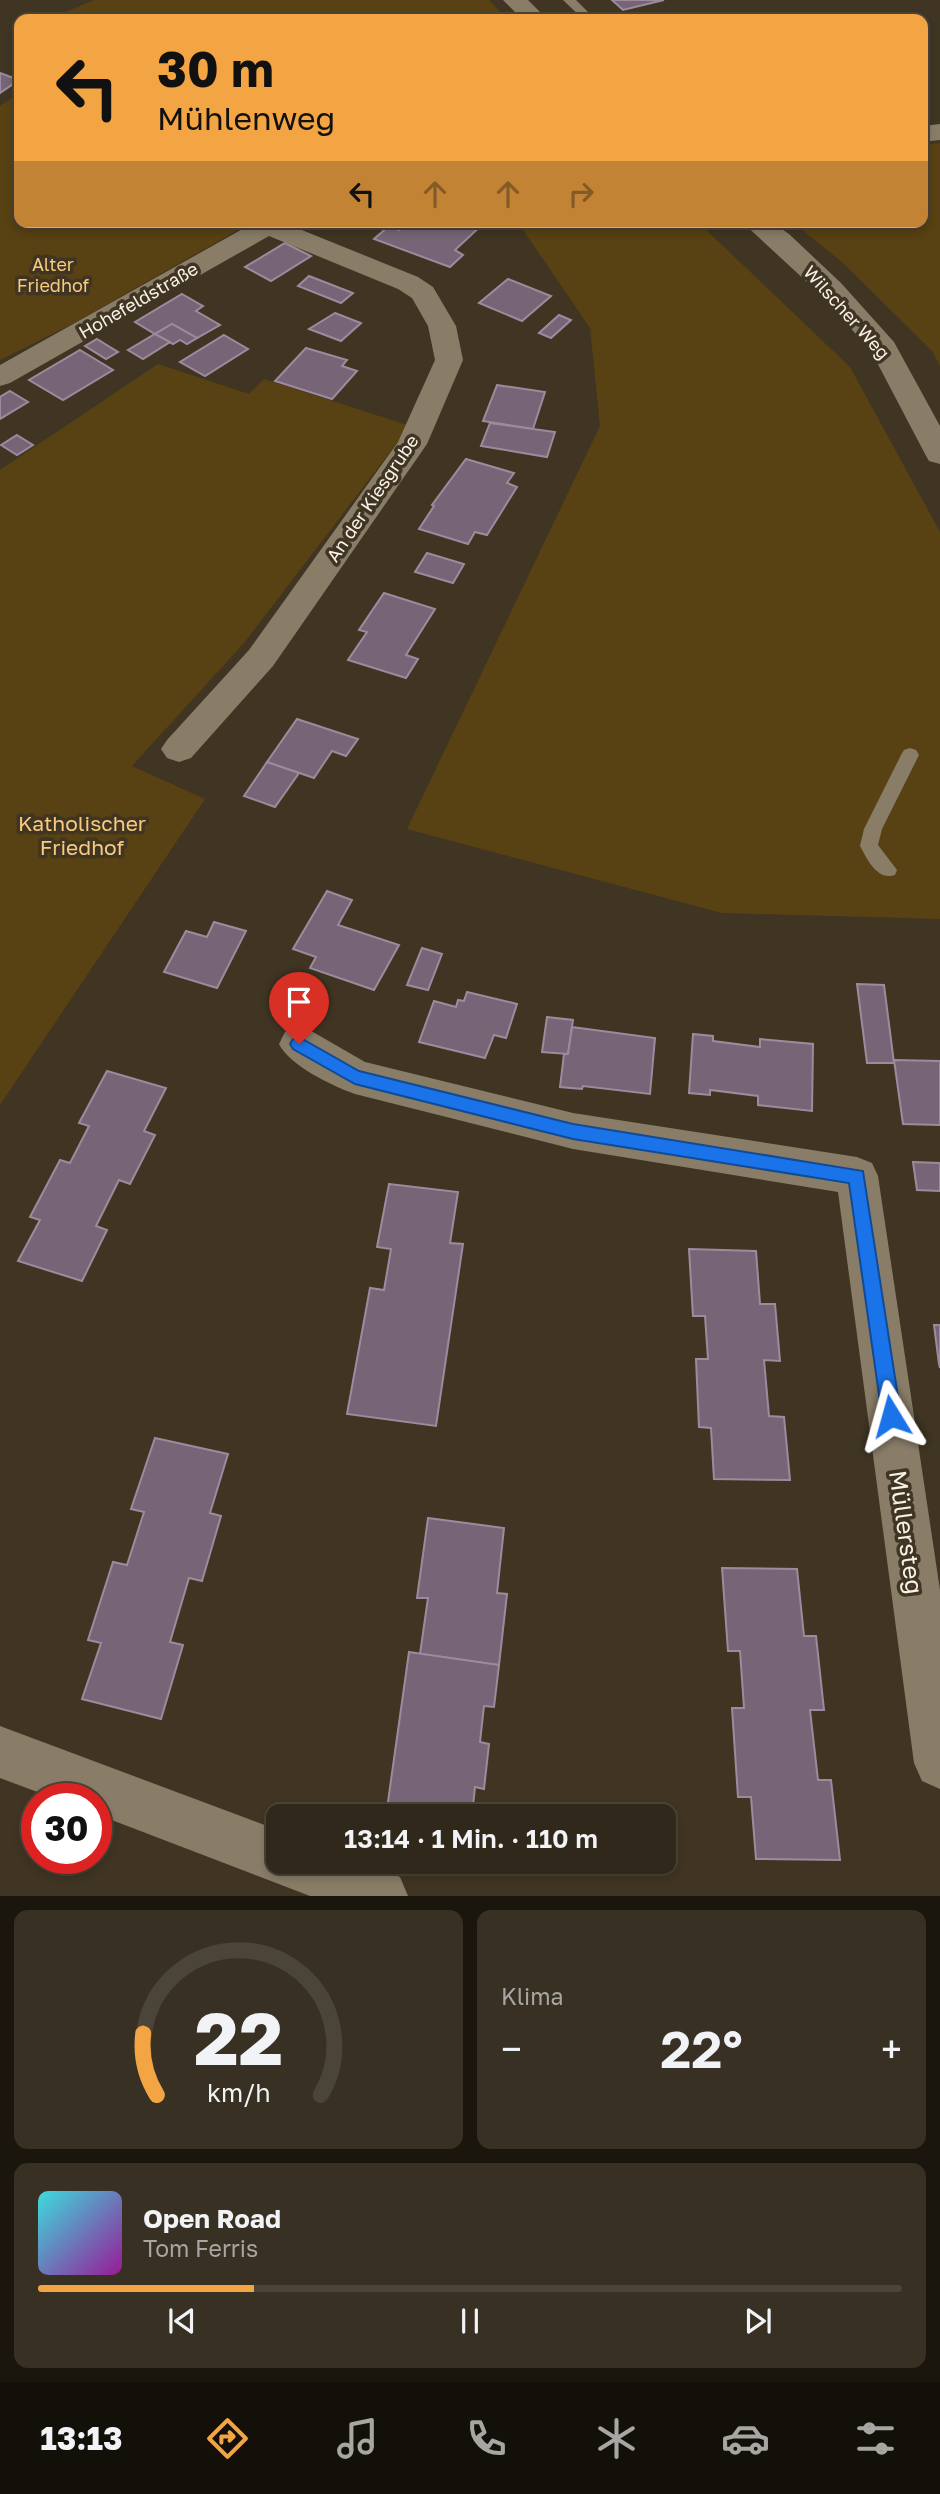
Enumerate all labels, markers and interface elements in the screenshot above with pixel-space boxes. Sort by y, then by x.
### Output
text: 30 m [157,39,274,98]
icon: left [42,42,133,133]
text: Mühlenweg [157,99,335,137]
icon: left [343,175,381,213]
icon: ahead [416,175,454,213]
icon: ahead [489,175,527,213]
icon: right [562,175,600,213]
park label: Alter Friedhof [17,253,90,296]
street label: Hohefeldstraße [75,257,201,343]
street label: Wilscher Weg [799,261,895,363]
street label: An der Kiesgrube [321,430,423,566]
park label: Katholischer Friedhof [18,810,146,860]
pin [269,972,329,1044]
icon: arrive [280,983,318,1021]
position arrow [854,1379,928,1453]
street label: Müllersteg [884,1468,930,1596]
speed limit sign: 30 [21,1783,112,1874]
text: 13:14 · 1 Min. · 110 m [344,1823,598,1854]
text: Klima [501,1982,564,2010]
text: 22 [194,1995,283,2082]
text: 22° [660,2017,743,2079]
text: − [501,2026,522,2071]
text: + [881,2026,902,2071]
text: km/h [207,2077,270,2108]
text: Open Road [143,2203,281,2234]
text: Tom Ferris [143,2234,258,2262]
icon: previous [163,2302,201,2340]
icon: pause [451,2302,489,2340]
icon: next [739,2302,777,2340]
icon: directions [203,2414,252,2463]
icon: music [333,2414,382,2463]
icon: phone [462,2414,511,2463]
icon: climate [592,2414,641,2463]
icon: car [721,2414,770,2463]
icon: filters [851,2414,900,2463]
text: 13:13 [40,2419,123,2457]

